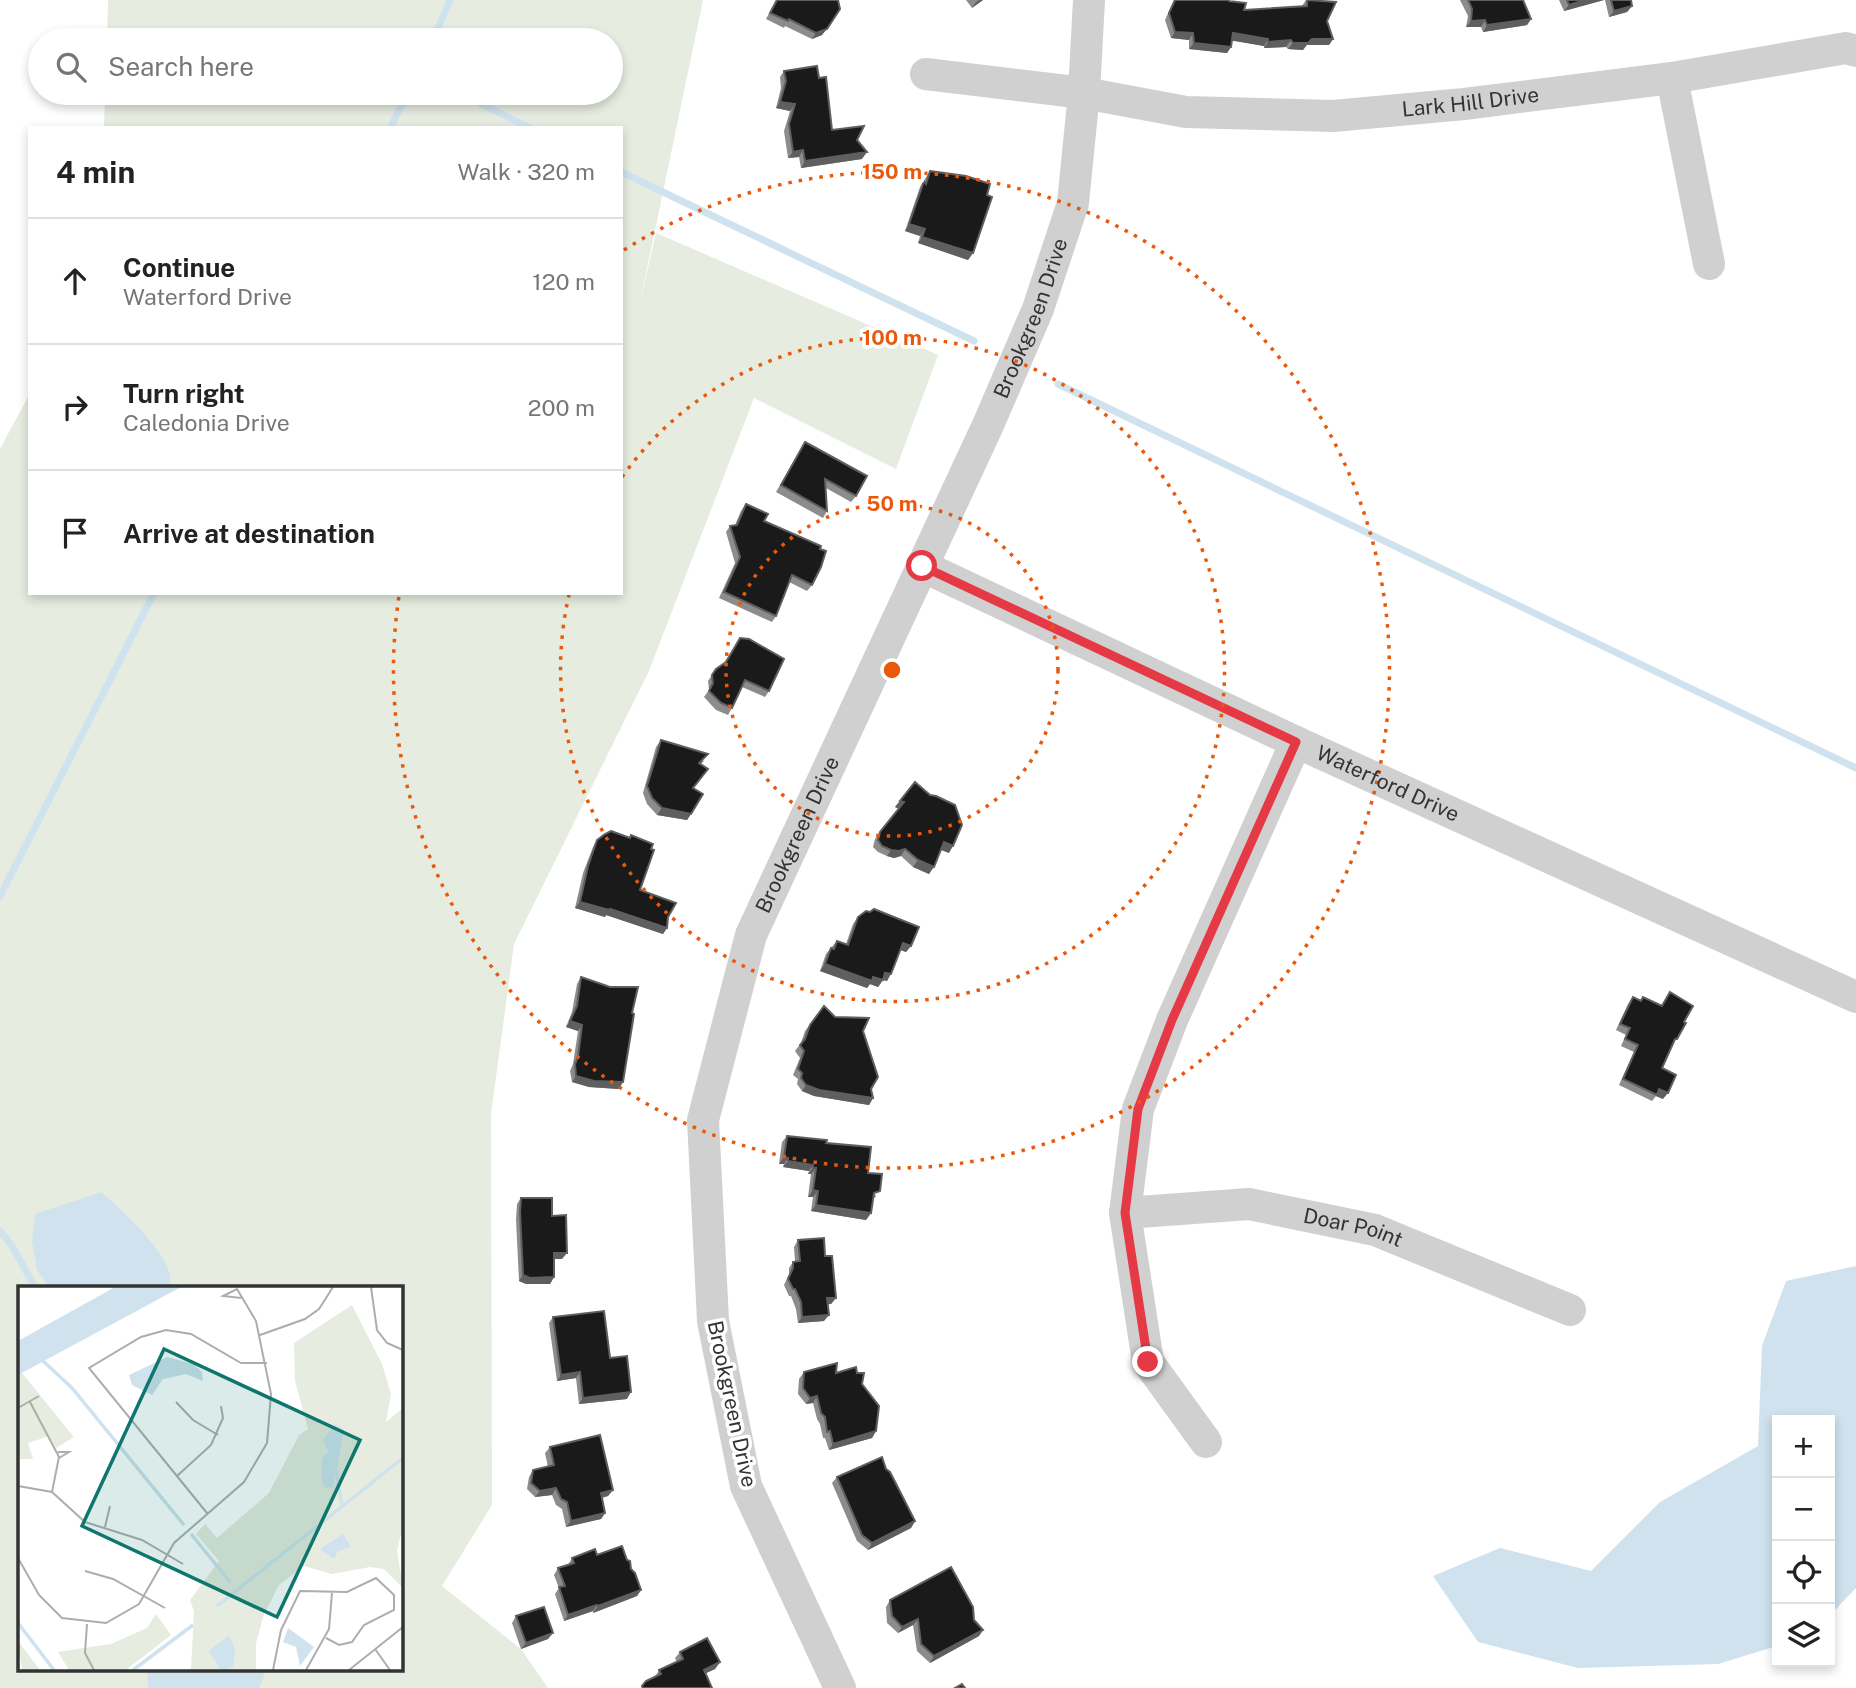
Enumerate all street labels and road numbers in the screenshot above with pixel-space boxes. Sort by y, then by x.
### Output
street label: Lark Hill Drive [1401,82,1540,122]
street label: Brookgreen Drive [988,235,1073,402]
street label: Waterford Drive [1312,740,1463,827]
street label: Brookgreen Drive [750,752,844,917]
street label: Doar Point [1301,1203,1407,1252]
street label: Brookgreen Drive [703,1318,762,1489]

